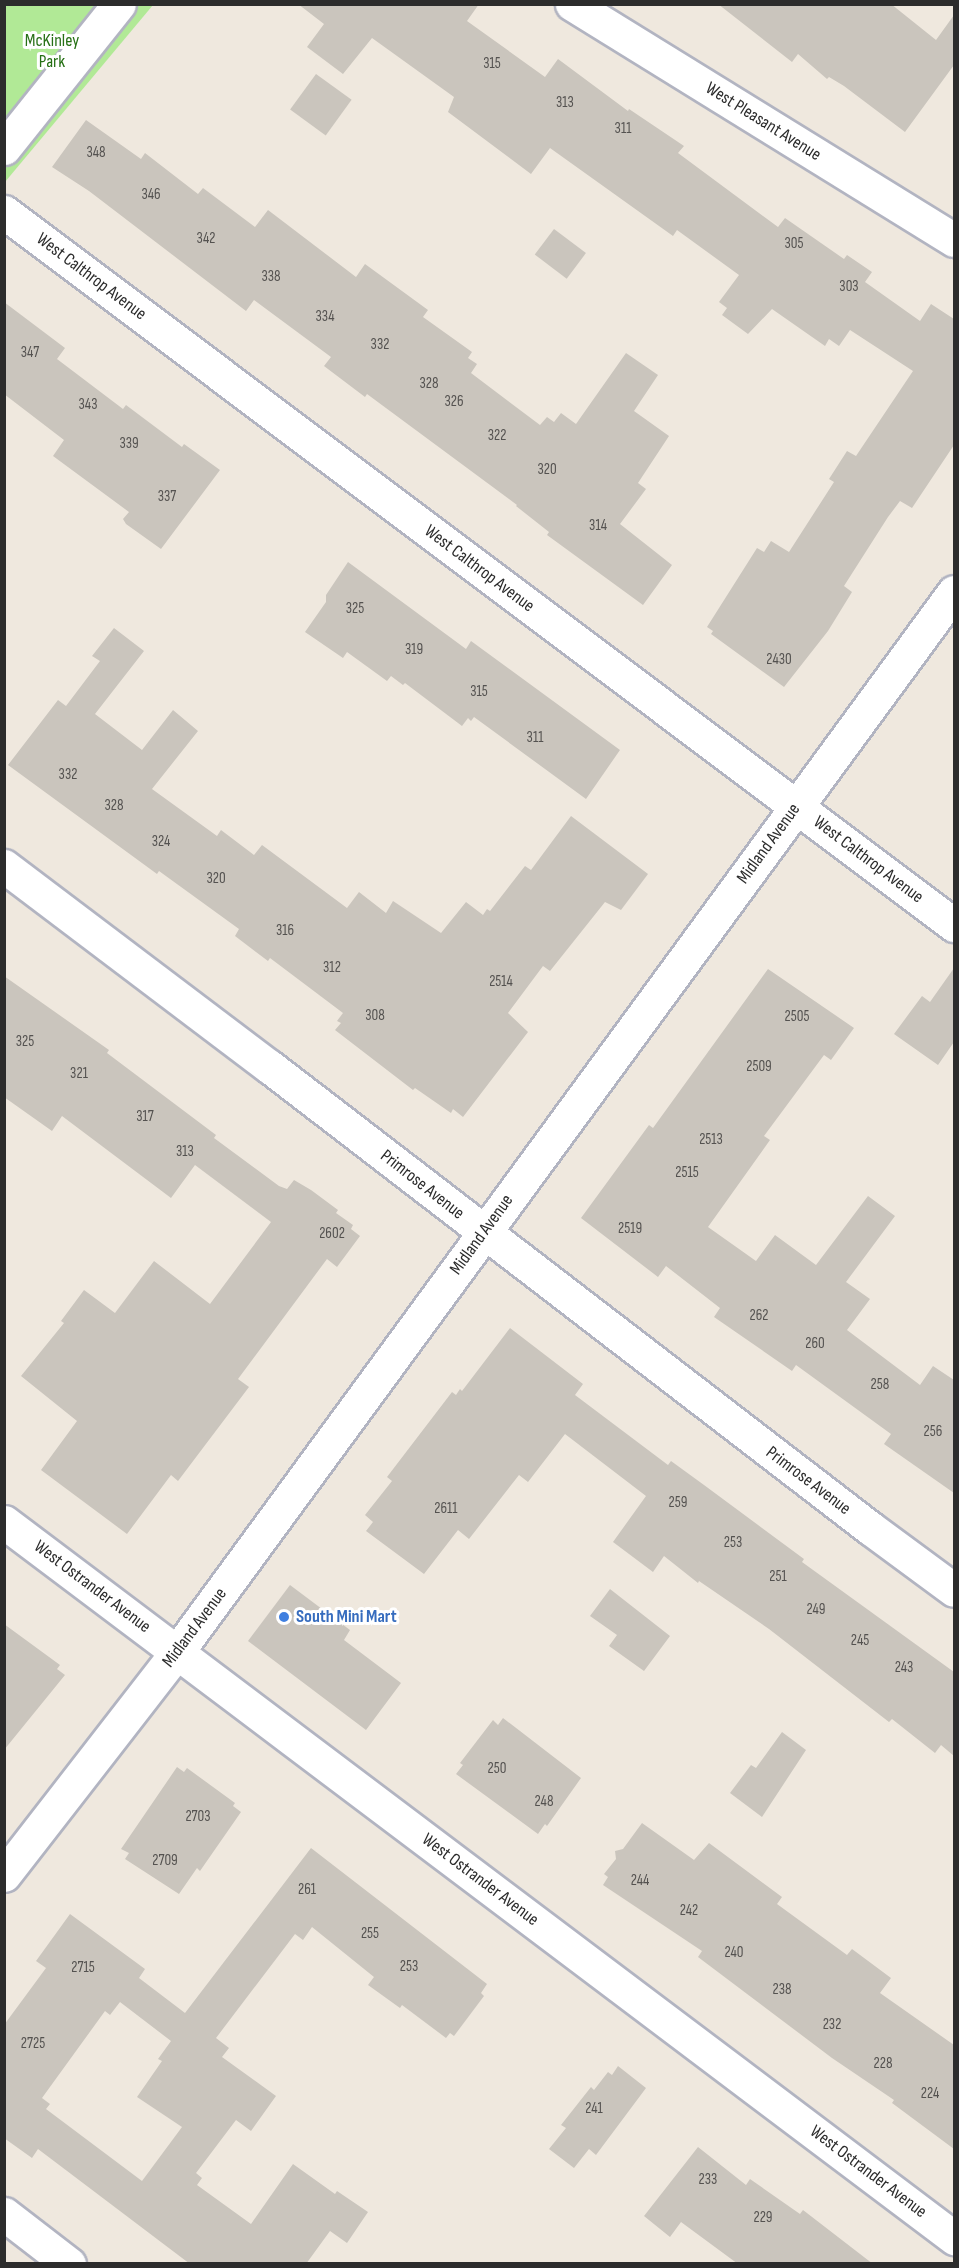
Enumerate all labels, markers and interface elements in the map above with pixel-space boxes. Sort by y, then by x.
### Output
park label: McKinley Park [25,31,79,74]
house number: 315 [483,55,501,73]
street label: West Pleasant Avenue [701,78,825,166]
house number: 313 [556,94,574,112]
house number: 311 [615,120,631,138]
house number: 348 [86,144,106,162]
house number: 346 [141,186,161,204]
street label: West Calthrop Avenue [32,229,150,325]
house number: 342 [197,230,215,248]
house number: 305 [785,235,803,253]
house number: 338 [261,268,281,286]
house number: 303 [839,278,859,296]
house number: 334 [316,308,334,326]
house number: 332 [371,336,389,354]
house number: 347 [21,344,39,362]
house number: 328 [419,375,439,393]
house number: 326 [444,393,464,411]
house number: 343 [79,396,97,414]
house number: 322 [488,427,506,445]
house number: 339 [119,435,139,453]
house number: 320 [537,461,557,479]
house number: 337 [158,488,176,506]
house number: 314 [589,517,607,535]
street label: West Calthrop Avenue [420,521,538,617]
house number: 325 [346,600,364,618]
house number: 319 [405,641,423,659]
house number: 2430 [766,651,792,669]
house number: 315 [470,683,488,701]
house number: 311 [527,729,543,747]
house number: 332 [59,766,77,784]
house number: 328 [104,797,124,815]
street label: Midland Avenue [733,800,805,888]
street label: West Calthrop Avenue [809,812,927,908]
house number: 324 [152,833,170,851]
house number: 320 [206,870,226,888]
house number: 316 [276,922,294,940]
house number: 312 [323,959,341,977]
house number: 2514 [489,973,513,991]
house number: 308 [365,1007,385,1025]
house number: 2505 [785,1008,809,1026]
house number: 325 [16,1033,34,1051]
house number: 2509 [746,1058,772,1076]
house number: 321 [70,1065,88,1083]
house number: 317 [136,1108,154,1126]
house number: 2513 [699,1131,723,1149]
house number: 313 [176,1143,194,1161]
street label: Primrose Avenue [376,1146,468,1224]
house number: 2515 [675,1164,699,1182]
street label: Midland Avenue [446,1191,518,1279]
house number: 2519 [618,1220,642,1238]
house number: 2602 [319,1225,345,1243]
house number: 262 [749,1307,769,1325]
house number: 260 [805,1335,825,1353]
house number: 258 [871,1376,889,1394]
house number: 256 [924,1423,942,1441]
street label: Primrose Avenue [761,1442,855,1520]
house number: 259 [669,1494,687,1512]
house number: 2611 [434,1500,458,1518]
house number: 253 [724,1534,742,1552]
street label: West Ostrander Avenue [29,1536,155,1638]
house number: 251 [769,1568,787,1586]
street label: Midland Avenue [158,1584,232,1672]
house number: 249 [806,1601,826,1619]
place label: South Mini Mart [296,1606,397,1628]
marker: South Mini Mart [277,1610,291,1624]
house number: 245 [851,1632,869,1650]
house number: 243 [895,1659,913,1677]
house number: 250 [488,1760,506,1778]
house number: 248 [535,1793,553,1811]
house number: 2703 [185,1808,211,1826]
street label: West Ostrander Avenue [417,1829,543,1931]
house number: 2709 [152,1852,178,1870]
house number: 244 [631,1872,649,1890]
house number: 261 [298,1881,316,1899]
house number: 242 [680,1902,698,1920]
house number: 255 [361,1925,379,1943]
house number: 240 [724,1944,744,1962]
house number: 253 [400,1958,418,1976]
house number: 2715 [71,1959,95,1977]
house number: 238 [772,1981,792,1999]
house number: 232 [823,2016,841,2034]
house number: 2725 [21,2035,45,2053]
house number: 228 [874,2055,892,2073]
house number: 224 [921,2085,939,2103]
house number: 241 [585,2100,603,2118]
street label: West Ostrander Avenue [805,2121,931,2223]
house number: 233 [699,2171,717,2189]
house number: 229 [753,2209,773,2227]

